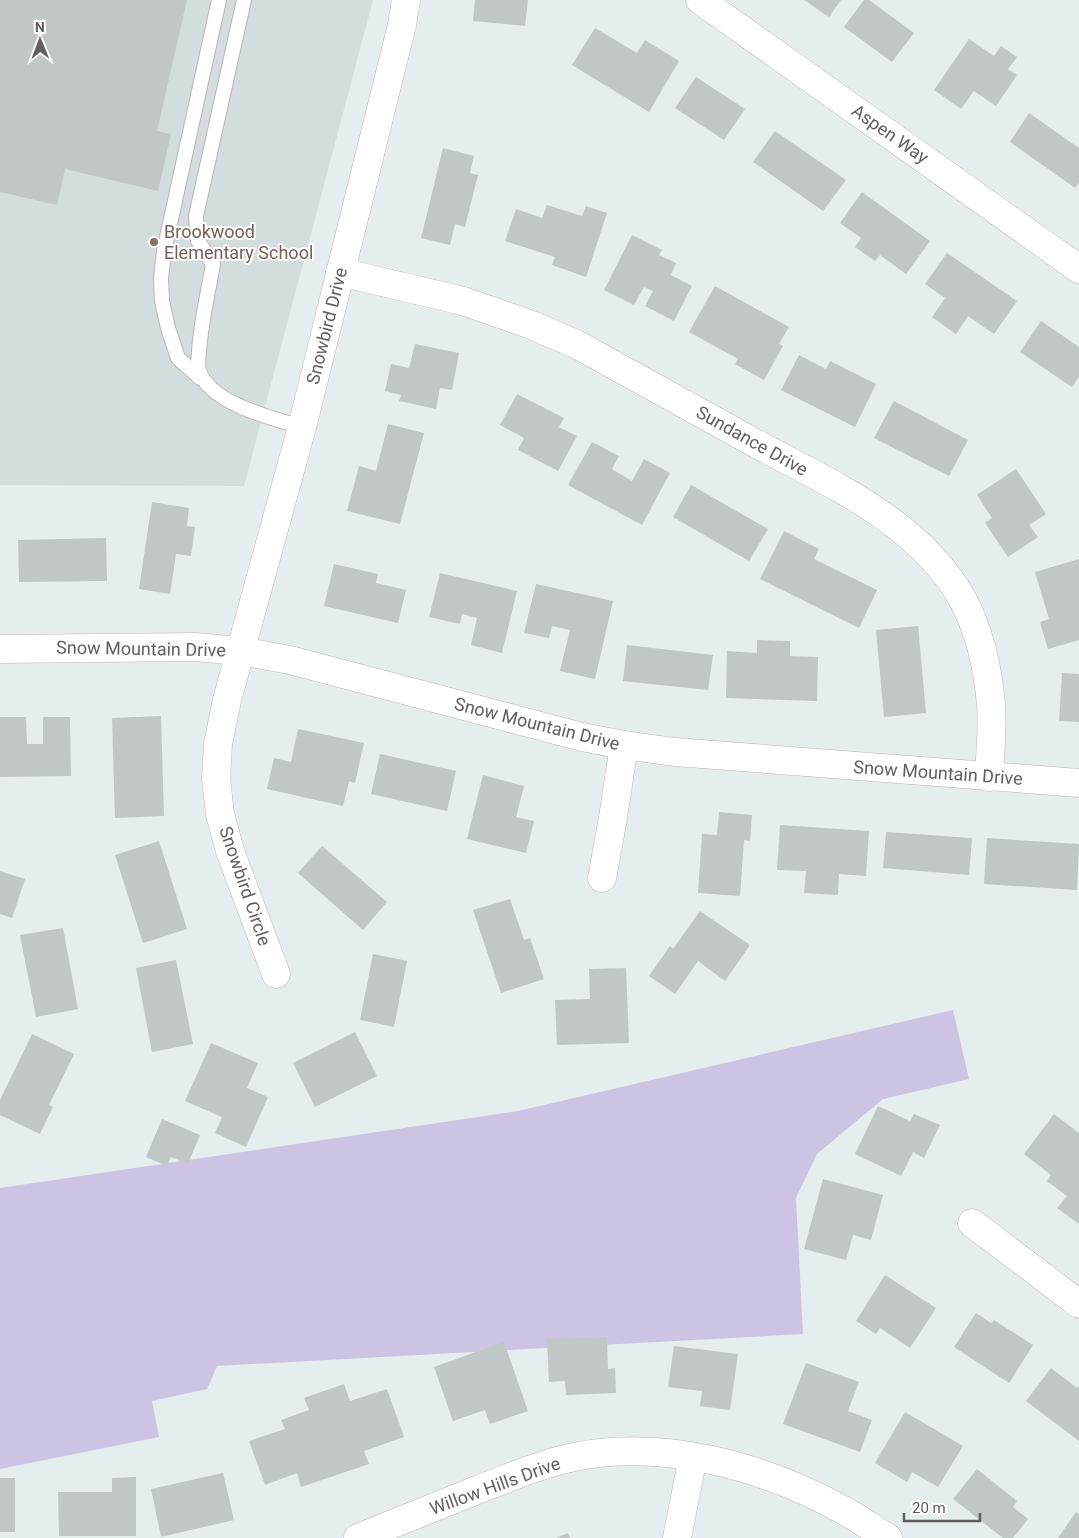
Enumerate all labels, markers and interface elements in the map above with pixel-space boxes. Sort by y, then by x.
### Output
north arrow [15,15,65,65]
text: N [35,19,45,35]
street label: Aspen Way [848,99,933,168]
place label: Brookwood Elementary School [164,221,313,263]
marker: Brookwood Elementary School [148,236,160,248]
street label: Snowbird Drive [302,265,351,387]
street label: Sundance Drive [693,401,812,480]
street label: Snow Mountain Drive [56,637,226,660]
street label: Snow Mountain Drive [452,693,622,754]
street label: Snow Mountain Drive [853,756,1023,789]
street label: Snowbird Circle [215,823,276,948]
street label: Willow Hills Drive [427,1452,563,1519]
scale bar [904,1490,980,1522]
text: 20 m [912,1499,946,1517]

